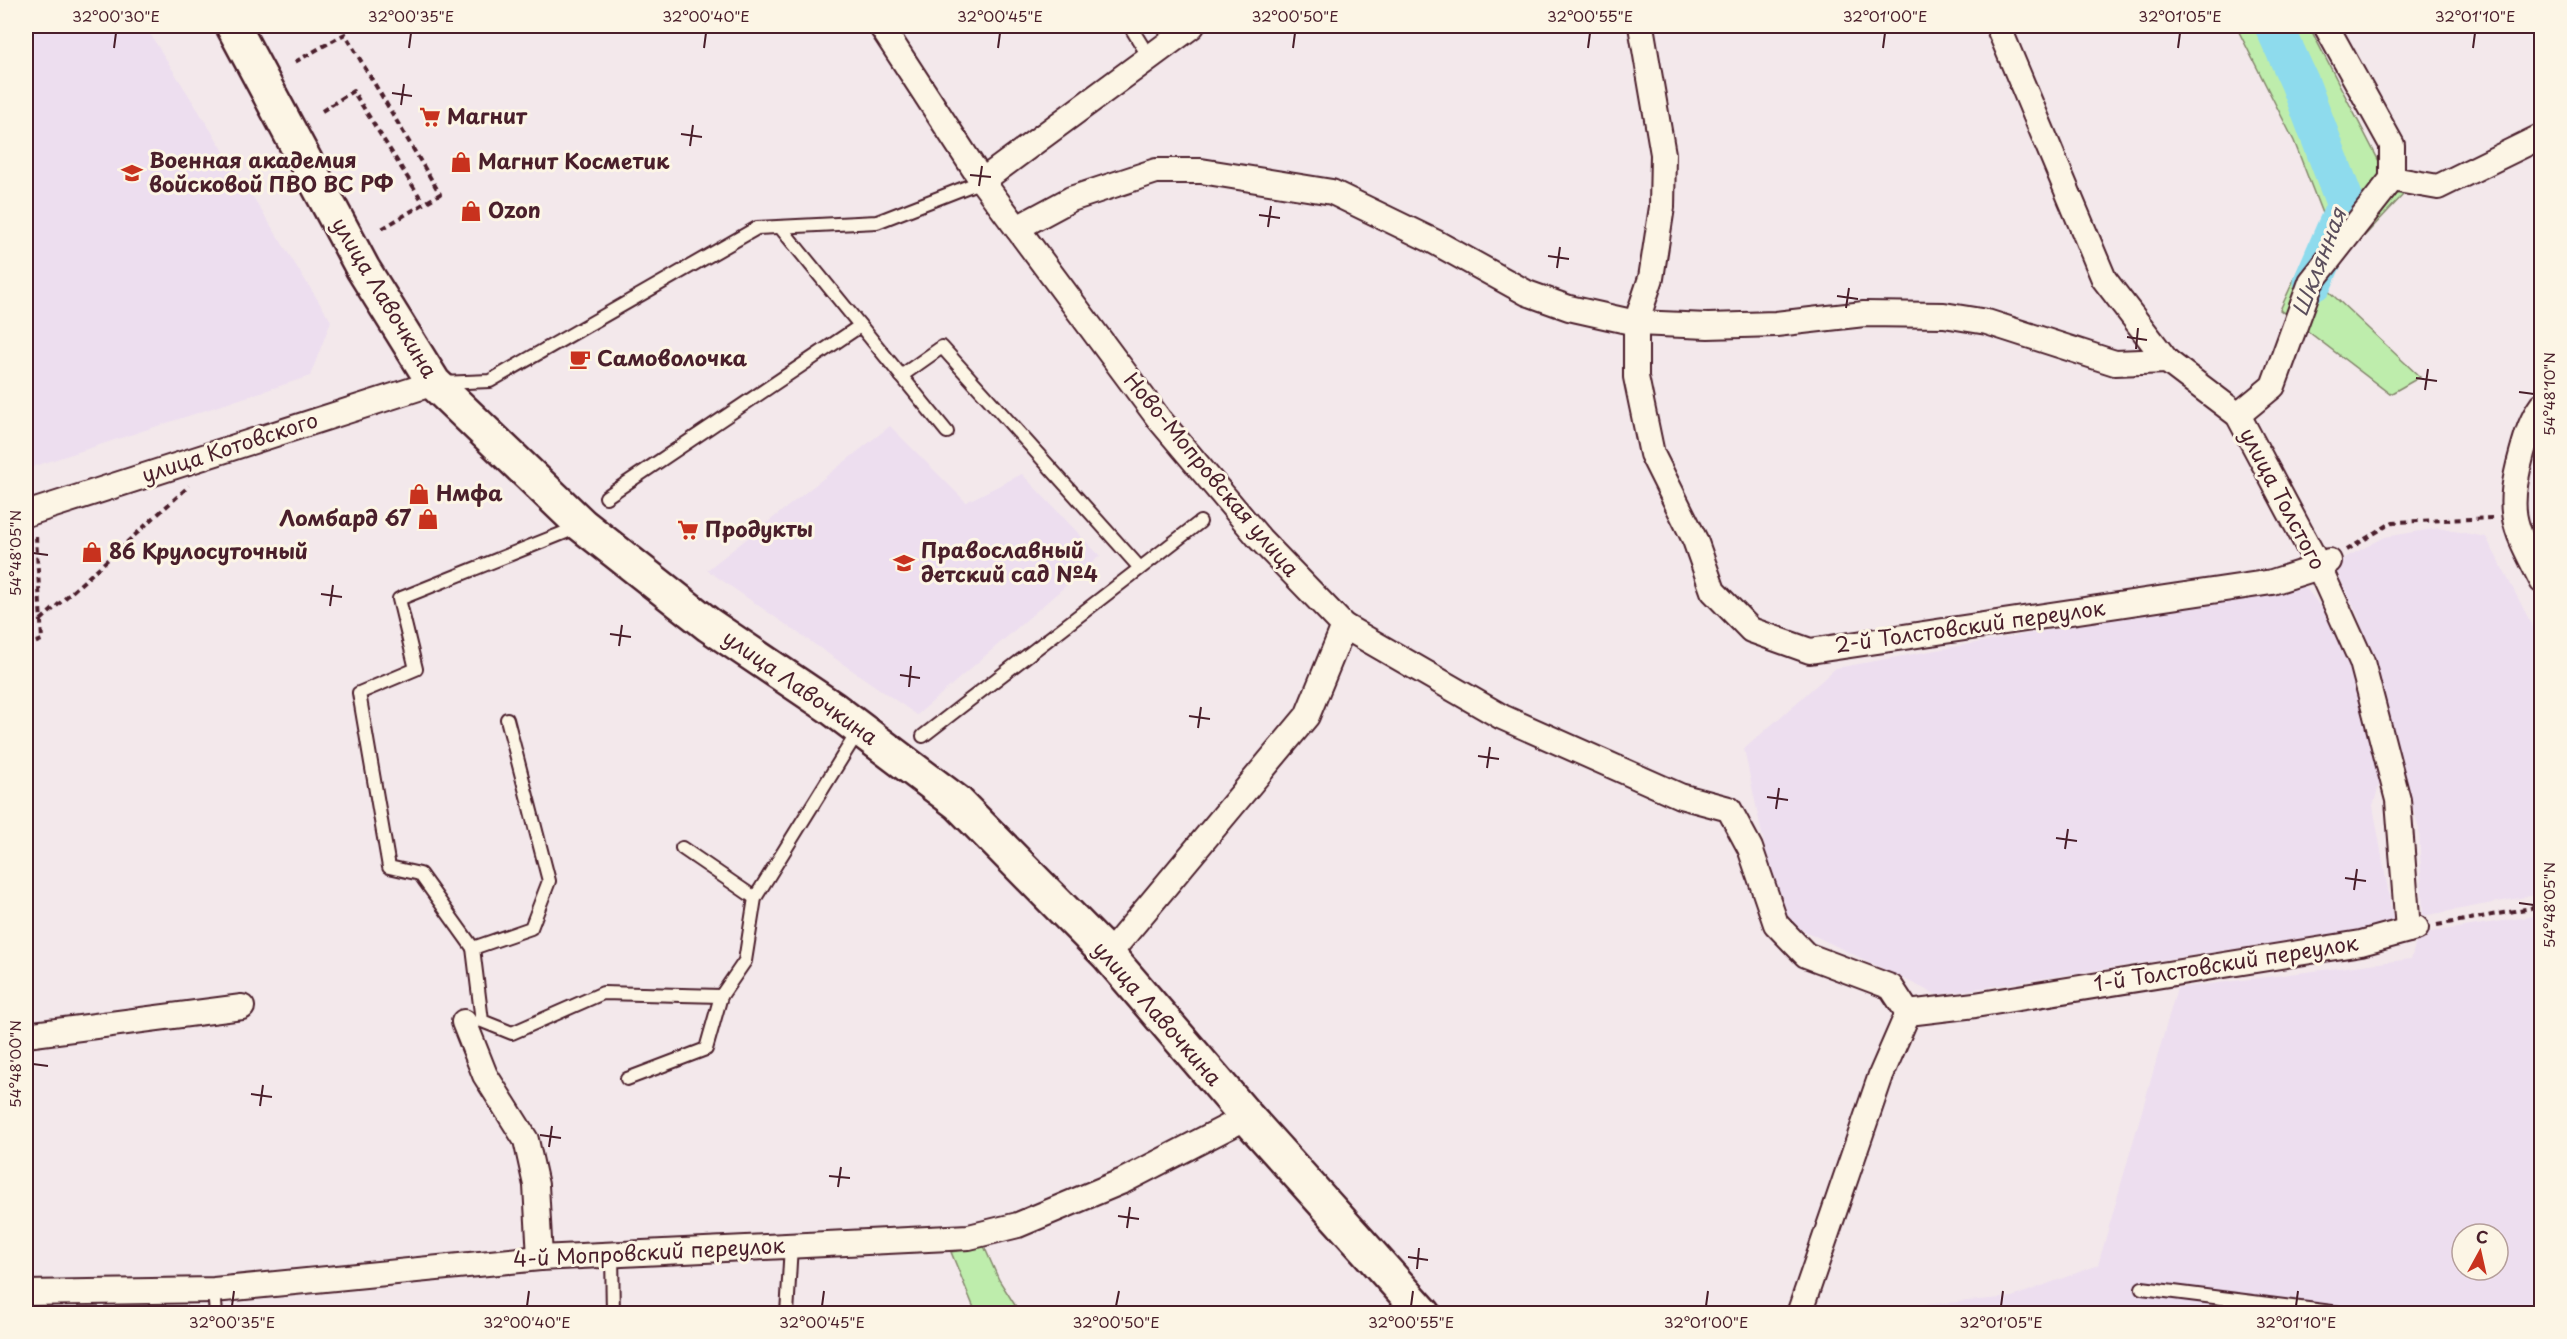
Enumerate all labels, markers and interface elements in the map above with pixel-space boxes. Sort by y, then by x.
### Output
text: 32°00'30"E [72,4,160,27]
text: 32°00'35"E [368,4,454,27]
text: 32°00'40"E [662,4,750,27]
text: 32°00'45"E [957,4,1043,27]
text: 32°00'50"E [1251,4,1339,27]
text: 32°00'55"E [1547,4,1633,27]
text: 32°01'00"E [1843,4,1927,27]
text: 32°01'05"E [2138,4,2222,27]
text: 32°01'10"E [2435,4,2515,27]
place label: Магнит [447,99,528,131]
supermarket icon: Магнит [418,105,442,129]
place label: Военная академия войсковой ПВО ВС РФ [149,143,393,199]
place label: Магнит Косметик [478,144,670,176]
shop icon: Магнит Косметик [449,150,473,174]
school or university icon: Военная академия войсковой ПВО ВС РФ [120,161,144,185]
place label: Ozon [488,193,541,225]
shop icon: Ozon [459,199,483,223]
water label: Шклянная [2282,201,2354,320]
street label: улица Лавочкина [325,210,447,384]
place label: Самоволочка [597,341,747,373]
cafe icon: Самоволочка [568,347,592,371]
text: 54°48'10"N [2537,352,2560,436]
street label: Ново-Мопровская улица [1117,364,1308,584]
street label: улица Котовского [137,403,322,490]
street label: улица Толстого [2233,421,2335,575]
place label: Нмфа [436,476,503,508]
shop icon: Нмфа [407,482,431,506]
place label: Ломбард 67 [279,501,412,533]
shop icon: Ломбард 67 [416,507,440,531]
text: 54°48'05"N [3,510,26,596]
place label: Продукты [705,512,813,544]
supermarket icon: Продукты [676,518,700,542]
place label: Православный детский сад №4 [921,533,1098,589]
place label: 86 Крулосуточный [109,534,308,566]
shop icon: 86 Крулосуточный [80,540,104,564]
school or university icon: Православный детский сад №4 [892,551,916,575]
street label: 2-й Толстовский переулок [1833,590,2107,660]
street label: улица Лавочкина [717,621,886,752]
text: 54°48'05"N [2537,862,2560,948]
street label: 1-й Толстовский переулок [2091,925,2361,999]
street label: улица Лавочкина [1086,933,1231,1093]
text: 54°48'00"N [3,1020,26,1108]
north arrow [2450,1222,2510,1282]
text: С [2475,1223,2490,1249]
street label: 4-й Мопровский переулок [512,1228,786,1274]
text: 32°00'35"E [189,1310,275,1333]
text: 32°00'40"E [483,1310,571,1333]
text: 32°00'45"E [779,1310,865,1333]
text: 32°00'50"E [1072,1310,1160,1333]
text: 32°00'55"E [1368,1310,1454,1333]
text: 32°01'00"E [1664,1310,1748,1333]
text: 32°01'05"E [1959,1310,2043,1333]
text: 32°01'10"E [2256,1310,2336,1333]

